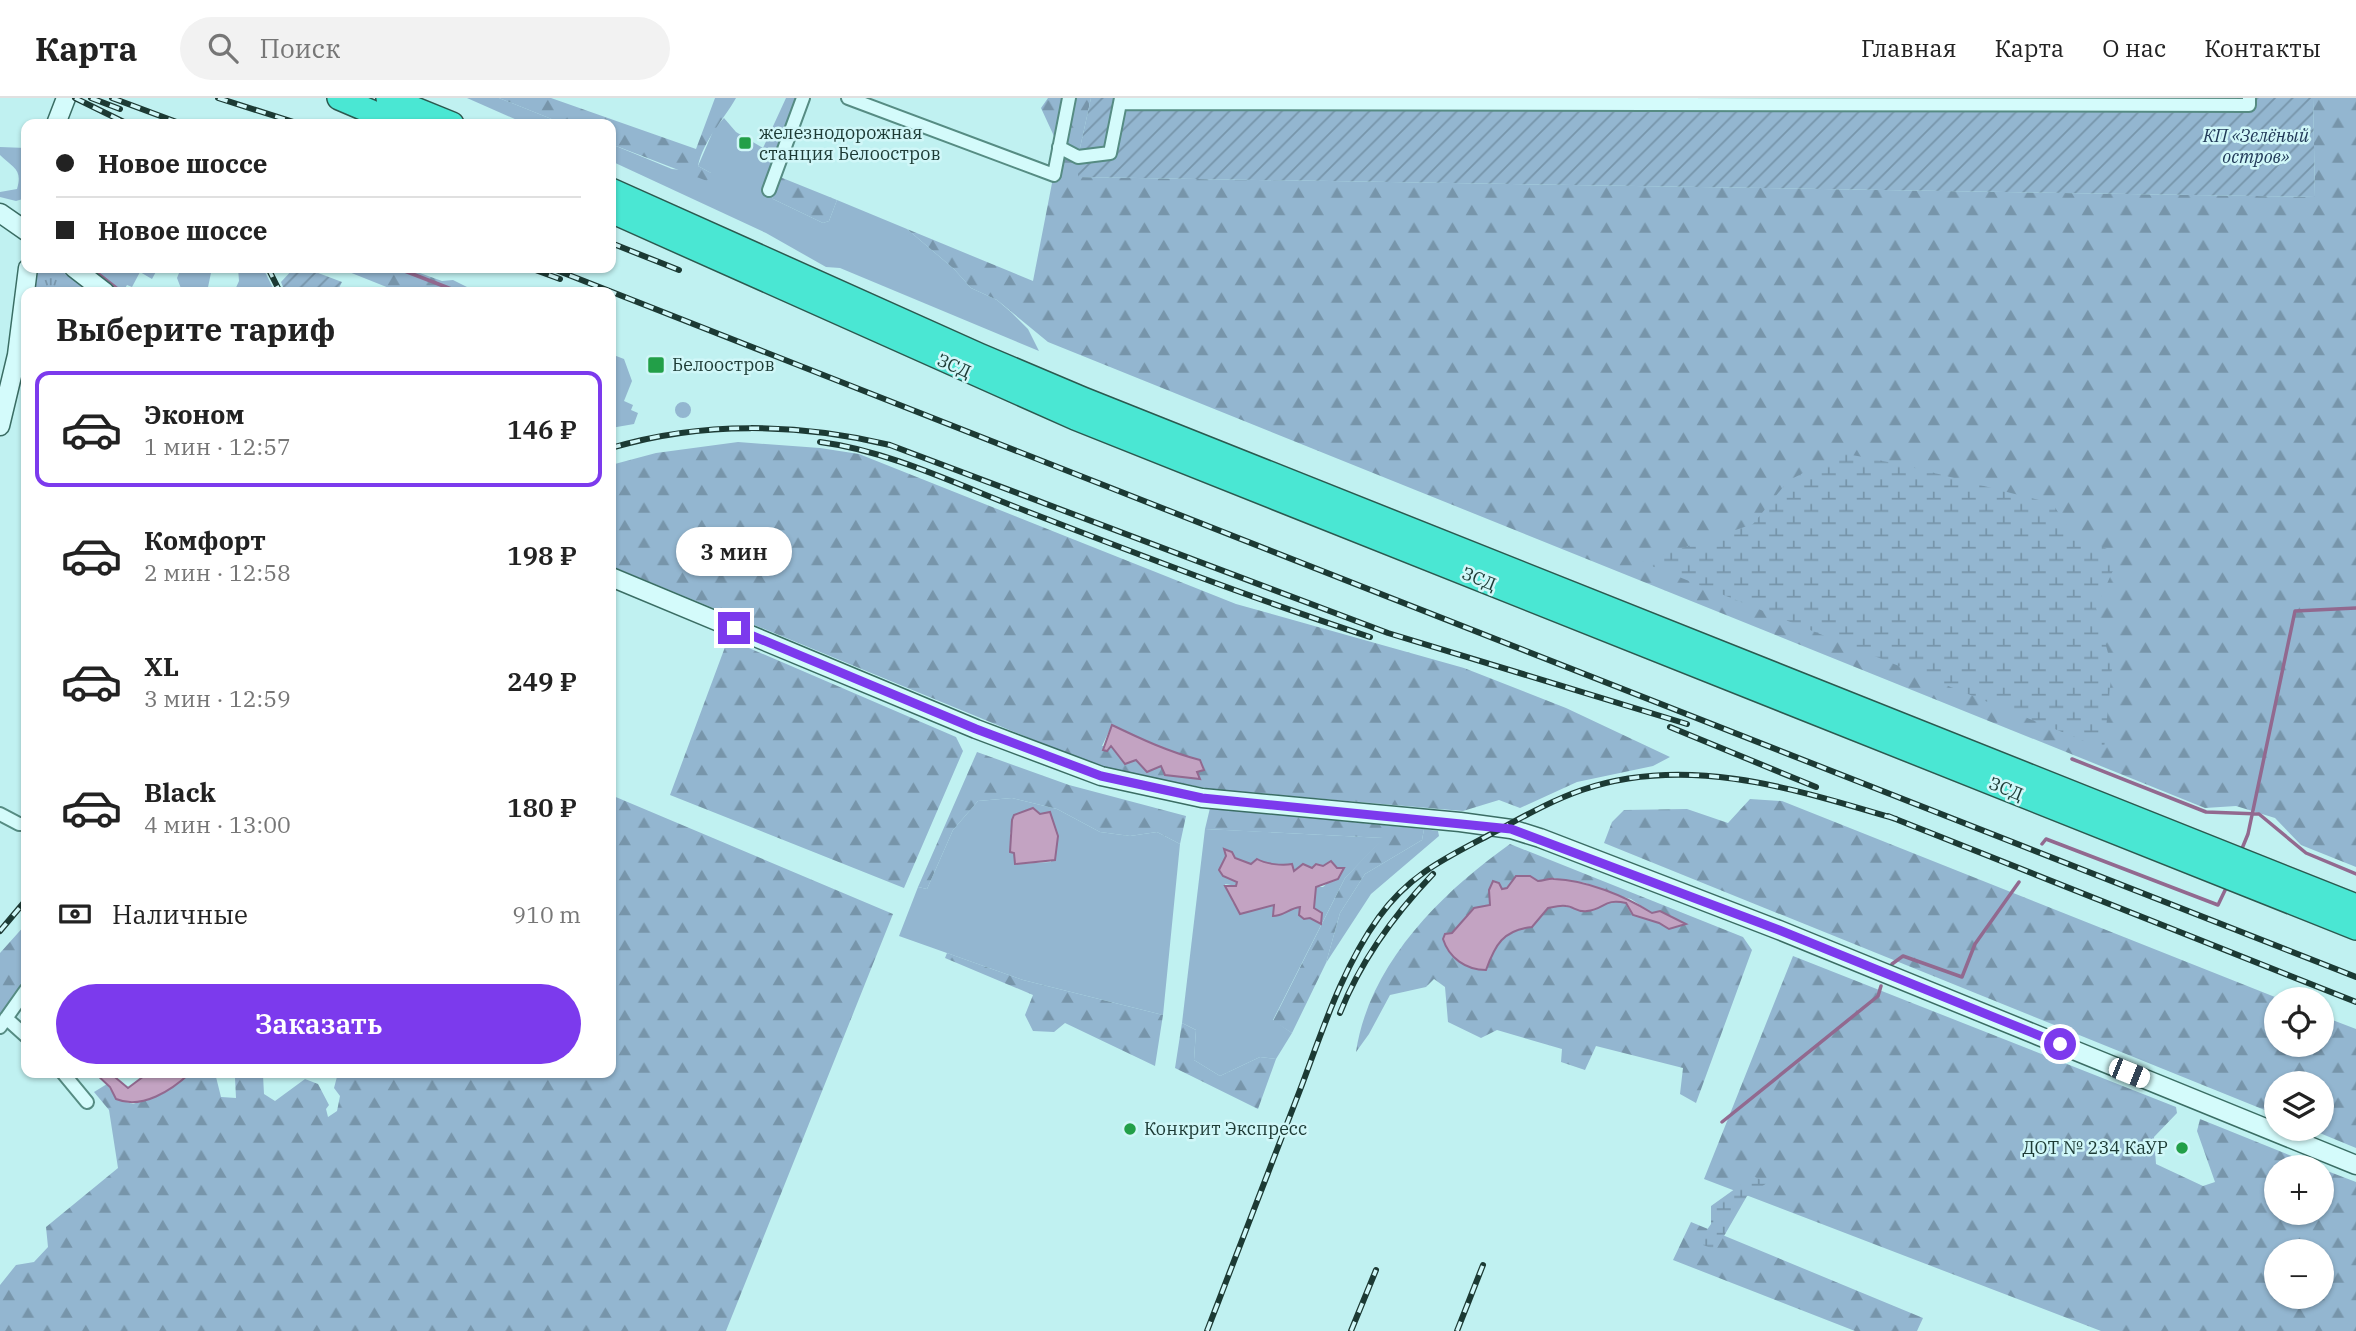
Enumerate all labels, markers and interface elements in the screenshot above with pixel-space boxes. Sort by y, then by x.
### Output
search box [180,17,670,80]
text: Карта [35,27,138,70]
icon: search [204,29,242,67]
text: Поиск [260,31,340,65]
text: Главная [1861,32,1957,64]
text: Карта [1995,32,2064,64]
text: О нас [2102,32,2166,64]
text: Контакты [2204,32,2321,64]
place label: железнодорожная станция Белоостров [759,121,940,165]
park label: КП «Зелёный остров» [2202,124,2310,168]
marker: железнодорожная станция Белоостров [737,135,753,151]
text: Новое шоссе [98,146,267,180]
text: Новое шоссе [98,213,267,247]
text: Выберите тариф [56,308,336,350]
street label: ЗСД [934,348,975,383]
place label: Белоостров [672,353,775,376]
marker: Белоостров [646,355,666,375]
text: Эконом [144,397,245,431]
icon: car [60,398,123,461]
text: 146 ₽ [507,412,577,446]
text: 1 мин · 12:57 [144,431,291,461]
text: Комфорт [144,523,266,557]
icon: car [60,524,123,587]
callout: 3 мин [676,526,792,575]
text: 3 мин [700,536,768,566]
text: 198 ₽ [507,538,577,572]
text: 2 мин · 12:58 [144,557,291,587]
street label: ЗСД [1459,561,1500,596]
route end [718,612,750,644]
text: XL [144,649,179,683]
icon: car [60,650,123,713]
text: 249 ₽ [507,664,577,698]
text: 3 мин · 12:59 [144,683,291,713]
street label: ЗСД [1986,771,2027,806]
text: Black [144,775,216,809]
icon: car [60,776,123,839]
text: 180 ₽ [507,790,577,824]
text: 4 мин · 13:00 [144,809,291,839]
icon: cash [56,895,94,933]
text: Наличные [112,897,248,931]
text: 910 m [512,899,581,929]
button: Заказать [56,984,581,1064]
map controls [2264,987,2334,1309]
button: locate [2264,987,2334,1057]
route start [2044,1028,2076,1060]
car [2106,1055,2153,1091]
button: layers [2264,1071,2334,1141]
place label: Конкрит Экспресс [1144,1117,1307,1140]
marker: Конкрит Экспресс [1122,1121,1138,1137]
place label: ДОТ № 234 КаУР [2022,1136,2168,1159]
marker: ДОТ № 234 КаУР [2174,1140,2190,1156]
button: + [2264,1155,2334,1225]
button: − [2264,1239,2334,1309]

